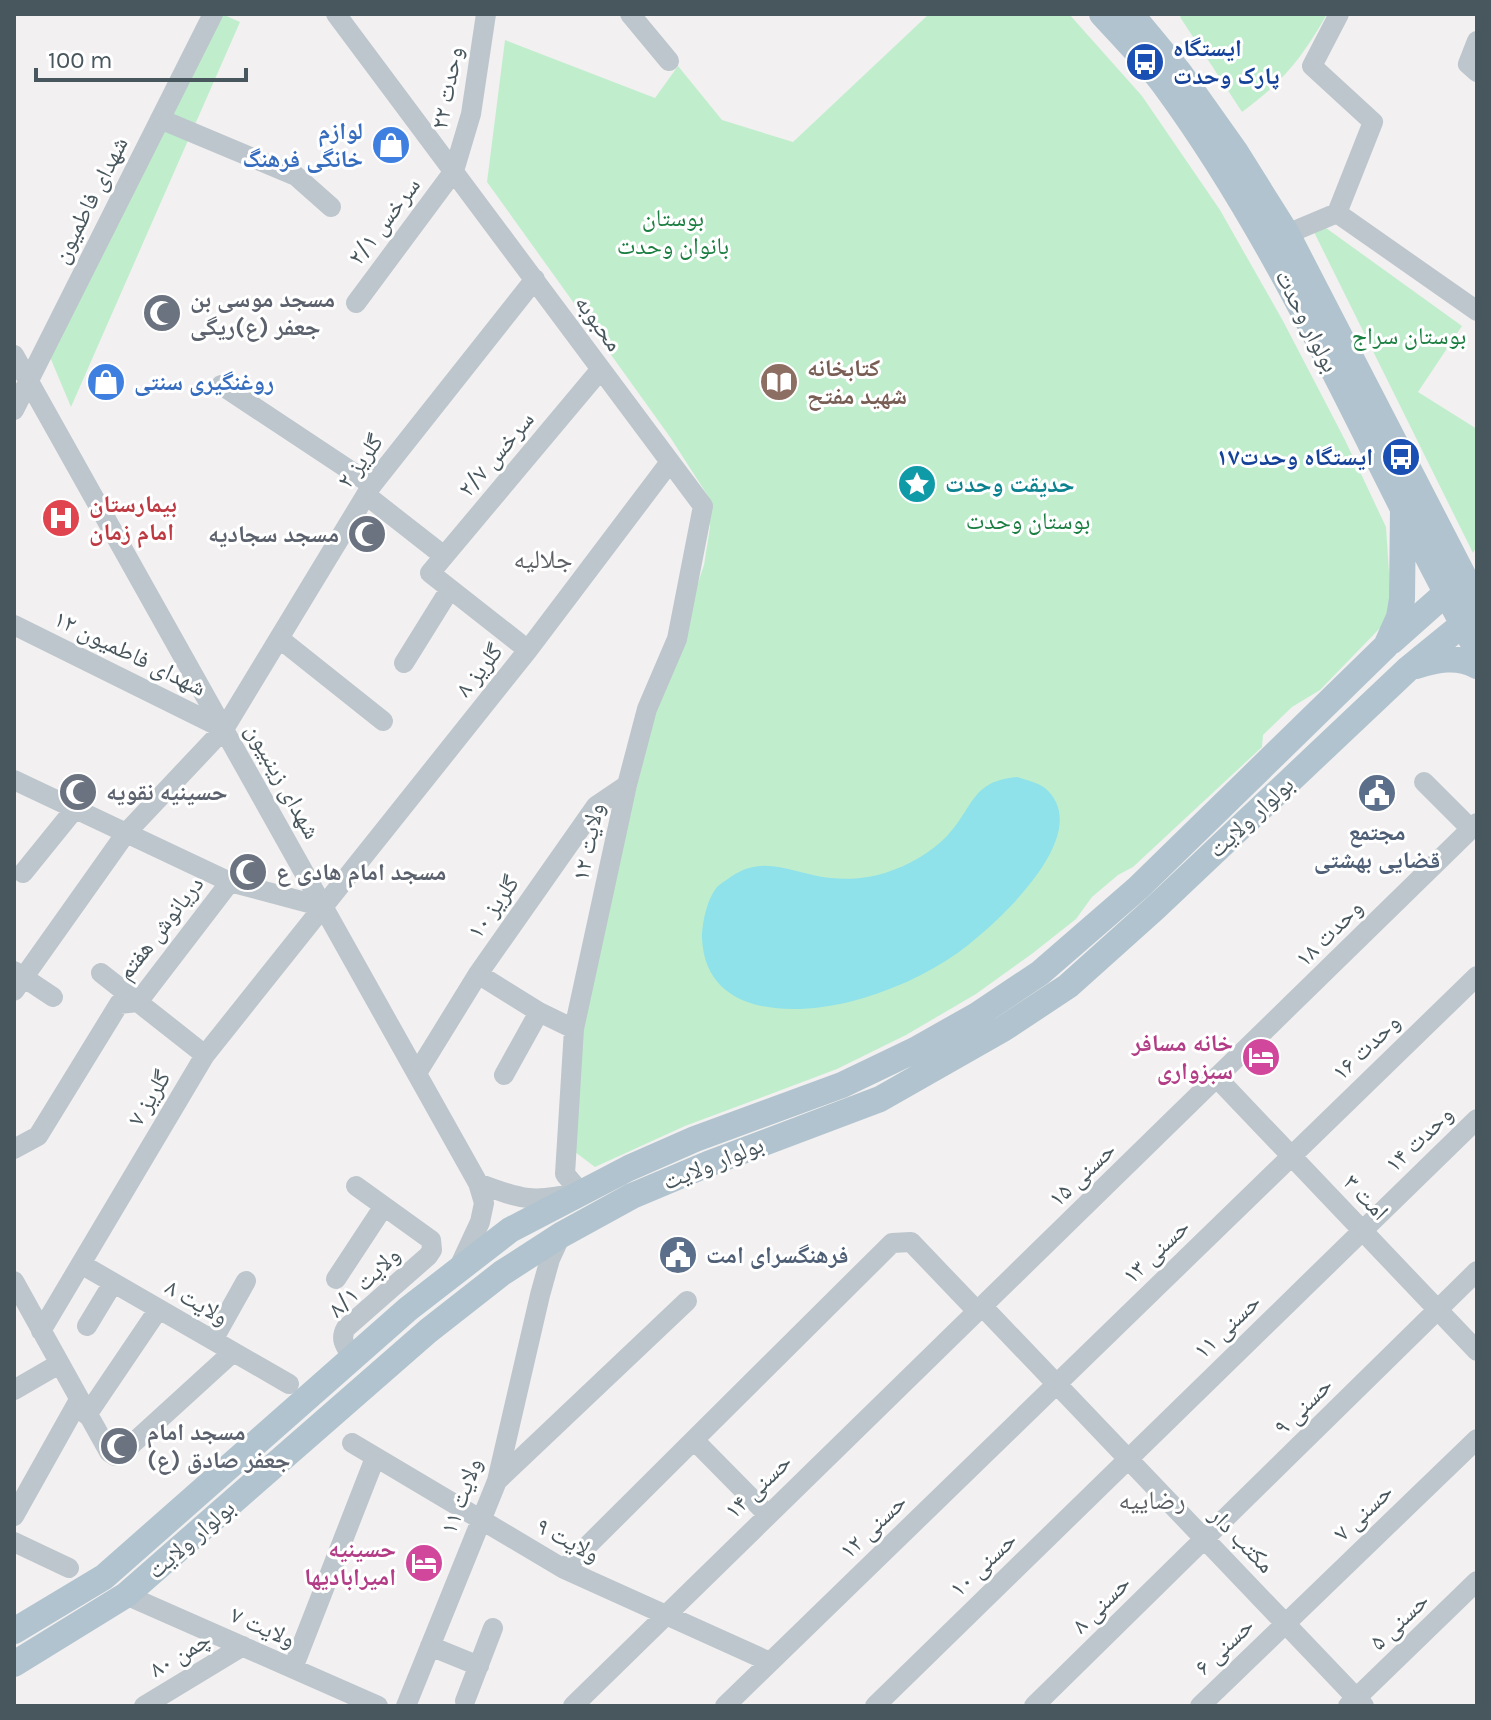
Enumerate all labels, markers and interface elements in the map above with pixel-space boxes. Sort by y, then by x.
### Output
scale bar [36,32,246,82]
place label: ایستگاه پارک وحدت [1173,34,1280,90]
bus stop icon: ایستگاه پارک وحدت [1124,41,1166,83]
street label: وحدت ۲۲ [425,44,469,132]
text: 100 m [48,46,113,74]
place label: لوازم خانگی فرهنگ [243,117,363,173]
shop icon: لوازم خانگی فرهنگ [370,124,412,166]
street label: شهدای فاطمیون [46,132,134,268]
street label: سرخس ۲/۱ [342,172,426,270]
park label: بوستان بانوان وحدت [617,204,729,260]
street label: بولوار وحدت [1269,265,1345,377]
place label: مسجد موسی بن جعفر (ع)ریگی [190,285,335,342]
street label: محبوبه [569,289,629,357]
mosque icon: مسجد موسی بن جعفر (ع)ریگی [141,292,183,334]
park label: بوستان سراج [1352,322,1466,351]
place label: کتابخانه شهید مفتح [807,354,907,411]
shop icon: روغنگیری سنتی [85,361,127,403]
library icon: کتابخانه شهید مفتح [758,361,800,403]
place label: روغنگیری سنتی [134,368,274,396]
street label: سرخس ۲/۷ [452,406,540,502]
street label: گلریز ۲ [331,428,389,493]
bus stop icon: ایستگاه وحدت۱۷ [1380,436,1422,478]
place label: ایستگاه وحدت۱۷ [1216,443,1373,471]
place icon: حدیقت وحدت [896,463,938,505]
place label: حدیقت وحدت [945,470,1075,498]
place label: بیمارستان امام زمان [89,490,177,549]
hospital icon: بیمارستان امام زمان [40,497,82,539]
park label: بوستان وحدت [966,507,1090,535]
mosque icon: مسجد سجادیه [346,513,388,555]
place label: مسجد سجادیه [208,520,339,548]
district label: جلالیه [513,544,573,575]
street label: شهدای فاطمیون ۱۲ [49,604,211,702]
street label: گلریز ۸ [450,638,509,702]
street label: شهدای زینبیون [240,718,326,844]
street label: بولوار ولایت [1203,770,1299,864]
mosque icon: حسینیه نقویه [57,771,99,813]
public building icon: مجتمع قضایی بهشتی [1356,772,1398,814]
place label: حسینیه نقویه [106,778,227,806]
street label: ولایت ۱۲ [566,801,610,883]
place label: مجتمع قضایی بهشتی [1314,818,1440,874]
mosque icon: مسجد امام هادی ع [227,851,269,893]
place label: مسجد امام هادی ع [276,858,446,889]
street label: دریانوش هفتم [111,870,211,987]
street label: گلریز ۱۰ [461,870,525,944]
street label: وحدت ۱۸ [1290,894,1368,972]
street label: وحدت ۱۶ [1326,1008,1406,1086]
place label: خانه مسافر سبزواری [1131,1029,1233,1085]
hotel icon: خانه مسافر سبزواری [1240,1036,1282,1078]
street label: گلریز ۷ [122,1065,176,1131]
street label: وحدت ۱۴ [1379,1100,1459,1178]
street label: بولوار ولایت [658,1130,768,1196]
street label: حسنی ۱۵ [1043,1135,1121,1213]
street label: امت ۳ [1338,1168,1394,1226]
street label: حسنی ۱۳ [1117,1212,1195,1290]
public building icon: فرهنگسرای امت [657,1234,699,1276]
street label: ولایت ۸/۱ [322,1241,406,1323]
place label: فرهنگسرای امت [706,1241,848,1269]
street label: ولایت ۸ [161,1273,233,1331]
street label: حسنی ۱۱ [1188,1287,1266,1365]
street label: حسنی ۹ [1268,1371,1338,1441]
place label: مسجد امام جعفر صادق (ع) [147,1418,291,1475]
mosque icon: مسجد امام جعفر صادق (ع) [98,1425,140,1467]
street label: حسنی ۱۴ [719,1447,797,1525]
street label: ولایت ۱۱ [434,1454,488,1538]
street label: حسنی ۷ [1328,1477,1398,1547]
district label: رضاییه [1118,1485,1186,1516]
street label: حسنی ۱۲ [834,1487,912,1565]
street label: بولوار ولایت [142,1494,240,1584]
street label: مکتب دار [1203,1500,1280,1579]
street label: ولایت ۹ [531,1512,605,1568]
street label: حسنی ۱۰ [944,1525,1022,1603]
place label: حسینیه امیرابادیها [304,1535,396,1591]
hotel icon: حسینیه امیرابادیها [403,1542,445,1584]
street label: حسنی ۸ [1066,1569,1136,1639]
street label: حسنی ۵ [1364,1586,1434,1656]
street label: ولایت ۷ [226,1600,300,1654]
street label: حسنی ۶ [1189,1611,1259,1681]
street label: چمن ۸۰ [144,1625,216,1683]

